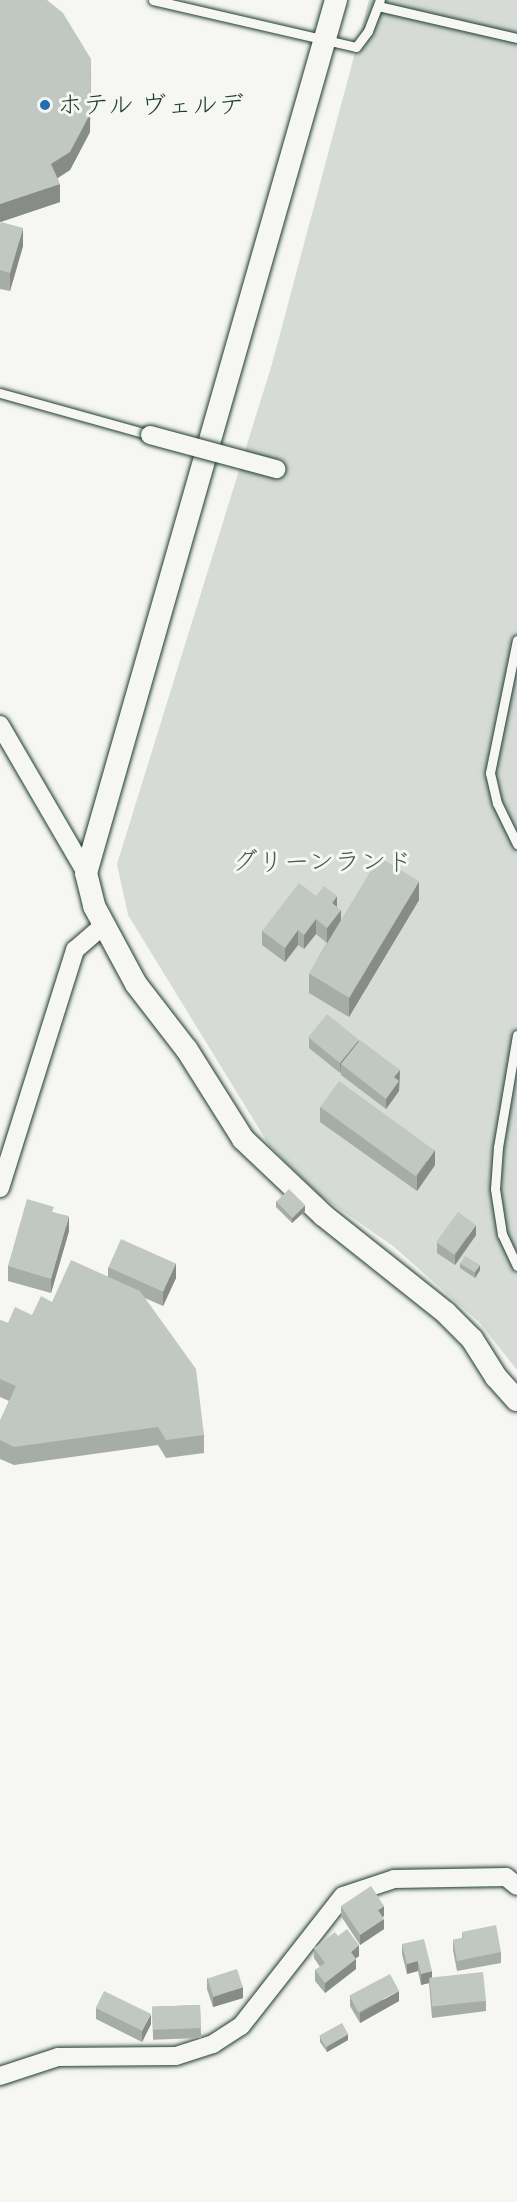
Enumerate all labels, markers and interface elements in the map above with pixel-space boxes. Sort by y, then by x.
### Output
place label: ホテル ヴェルデ [57,89,245,121]
marker: ホテル ヴェルデ [38,98,52,112]
park label: グリーンランド [231,846,413,878]

